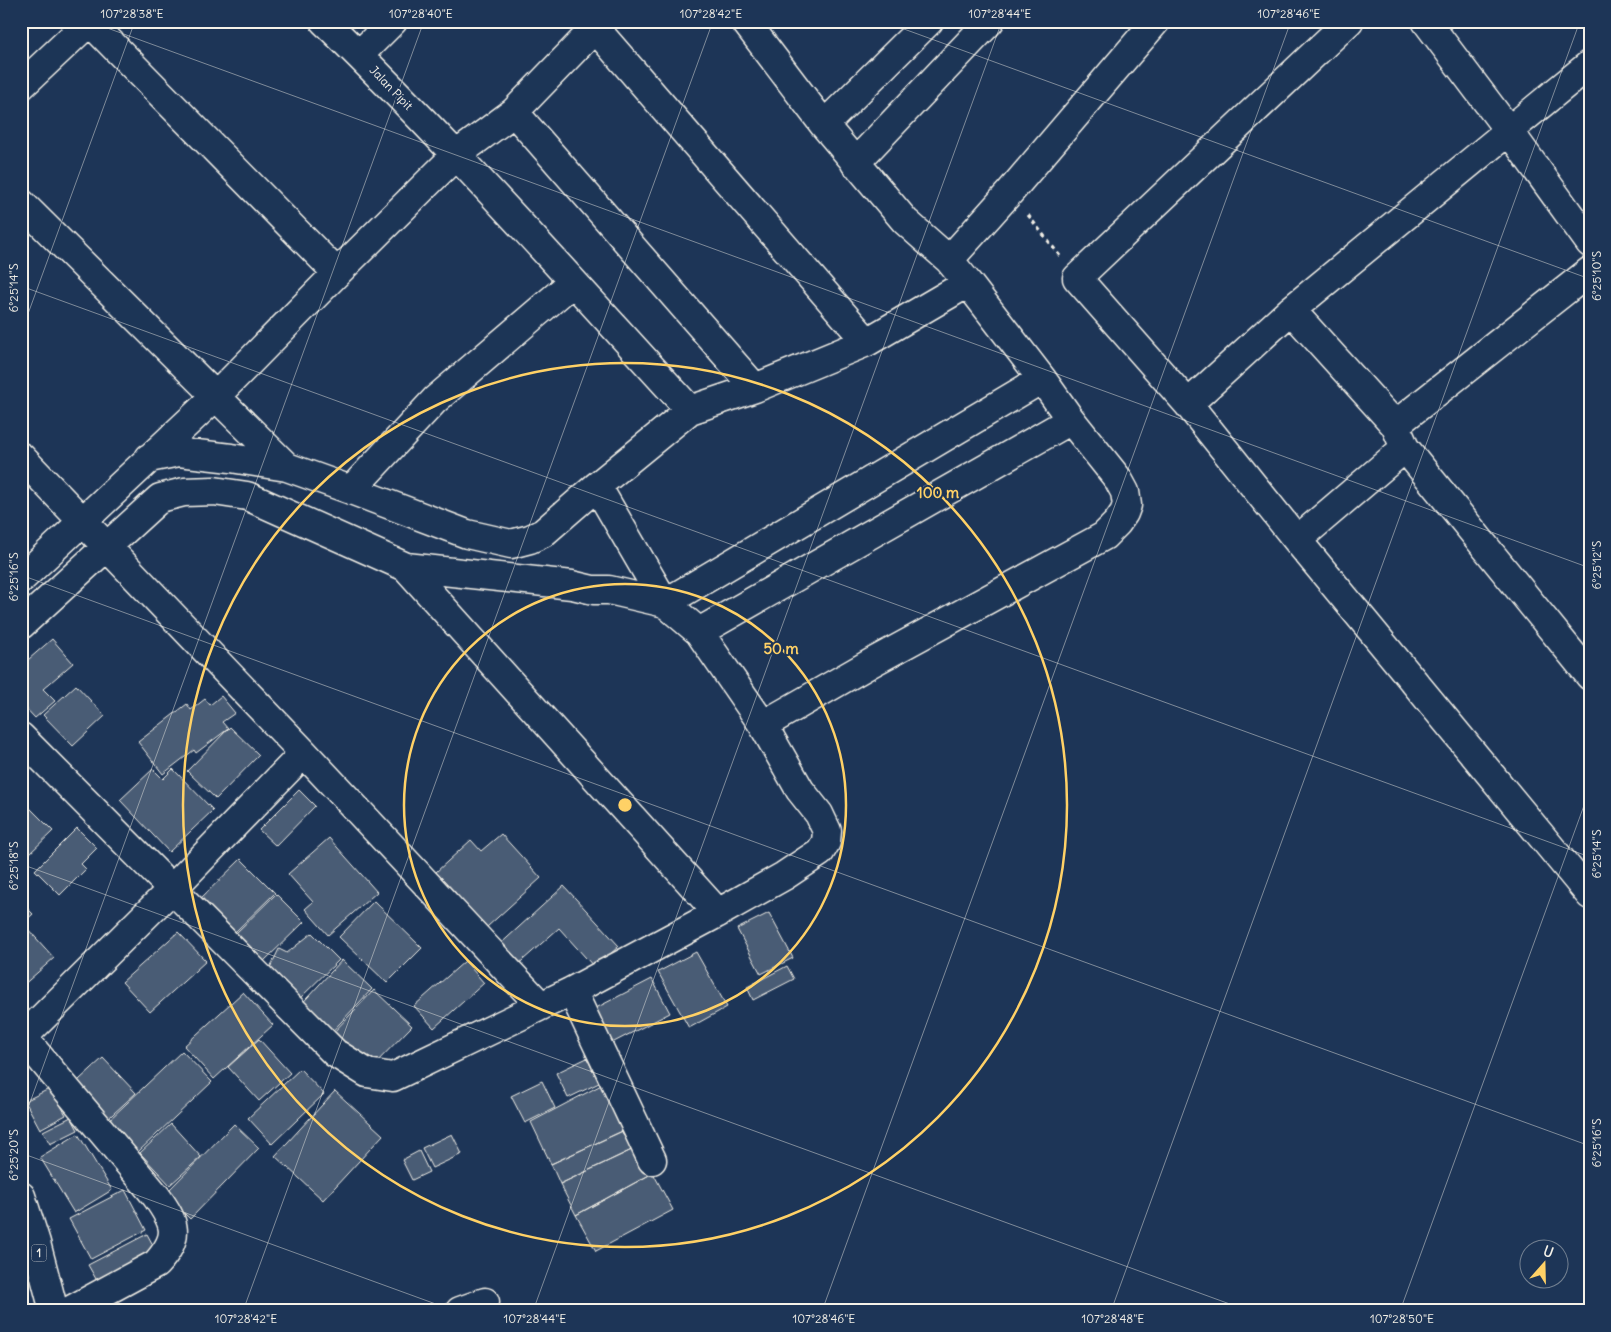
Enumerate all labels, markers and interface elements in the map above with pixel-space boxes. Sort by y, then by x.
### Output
text: 107°28'38"E [100,6,164,21]
text: 107°28'40"E [389,6,453,21]
text: 107°28'42"E [680,6,742,21]
text: 107°28'44"E [969,6,1031,21]
text: 107°28'46"E [1258,6,1320,21]
street label: Jalan Pipit [367,62,416,113]
text: 6°25'10"S [1589,251,1604,301]
text: 6°25'14"S [6,263,21,313]
text: 100 m [917,483,959,502]
text: 6°25'12"S [1589,540,1604,589]
text: 6°25'16"S [6,552,21,602]
text: 50 m [763,639,799,658]
centre of rings [616,796,634,814]
text: 6°25'14"S [1589,829,1604,879]
text: 6°25'18"S [6,841,21,891]
text: 6°25'16"S [1589,1118,1604,1168]
text: 6°25'20"S [6,1129,21,1181]
north arrow [1518,1240,1568,1290]
text: U [1541,1242,1556,1262]
road number: 1 [32,1244,46,1262]
text: 107°28'42"E [215,1311,277,1326]
text: 107°28'44"E [504,1311,566,1326]
text: 107°28'46"E [793,1311,855,1326]
text: 107°28'48"E [1082,1311,1144,1326]
text: 107°28'50"E [1370,1311,1434,1326]

